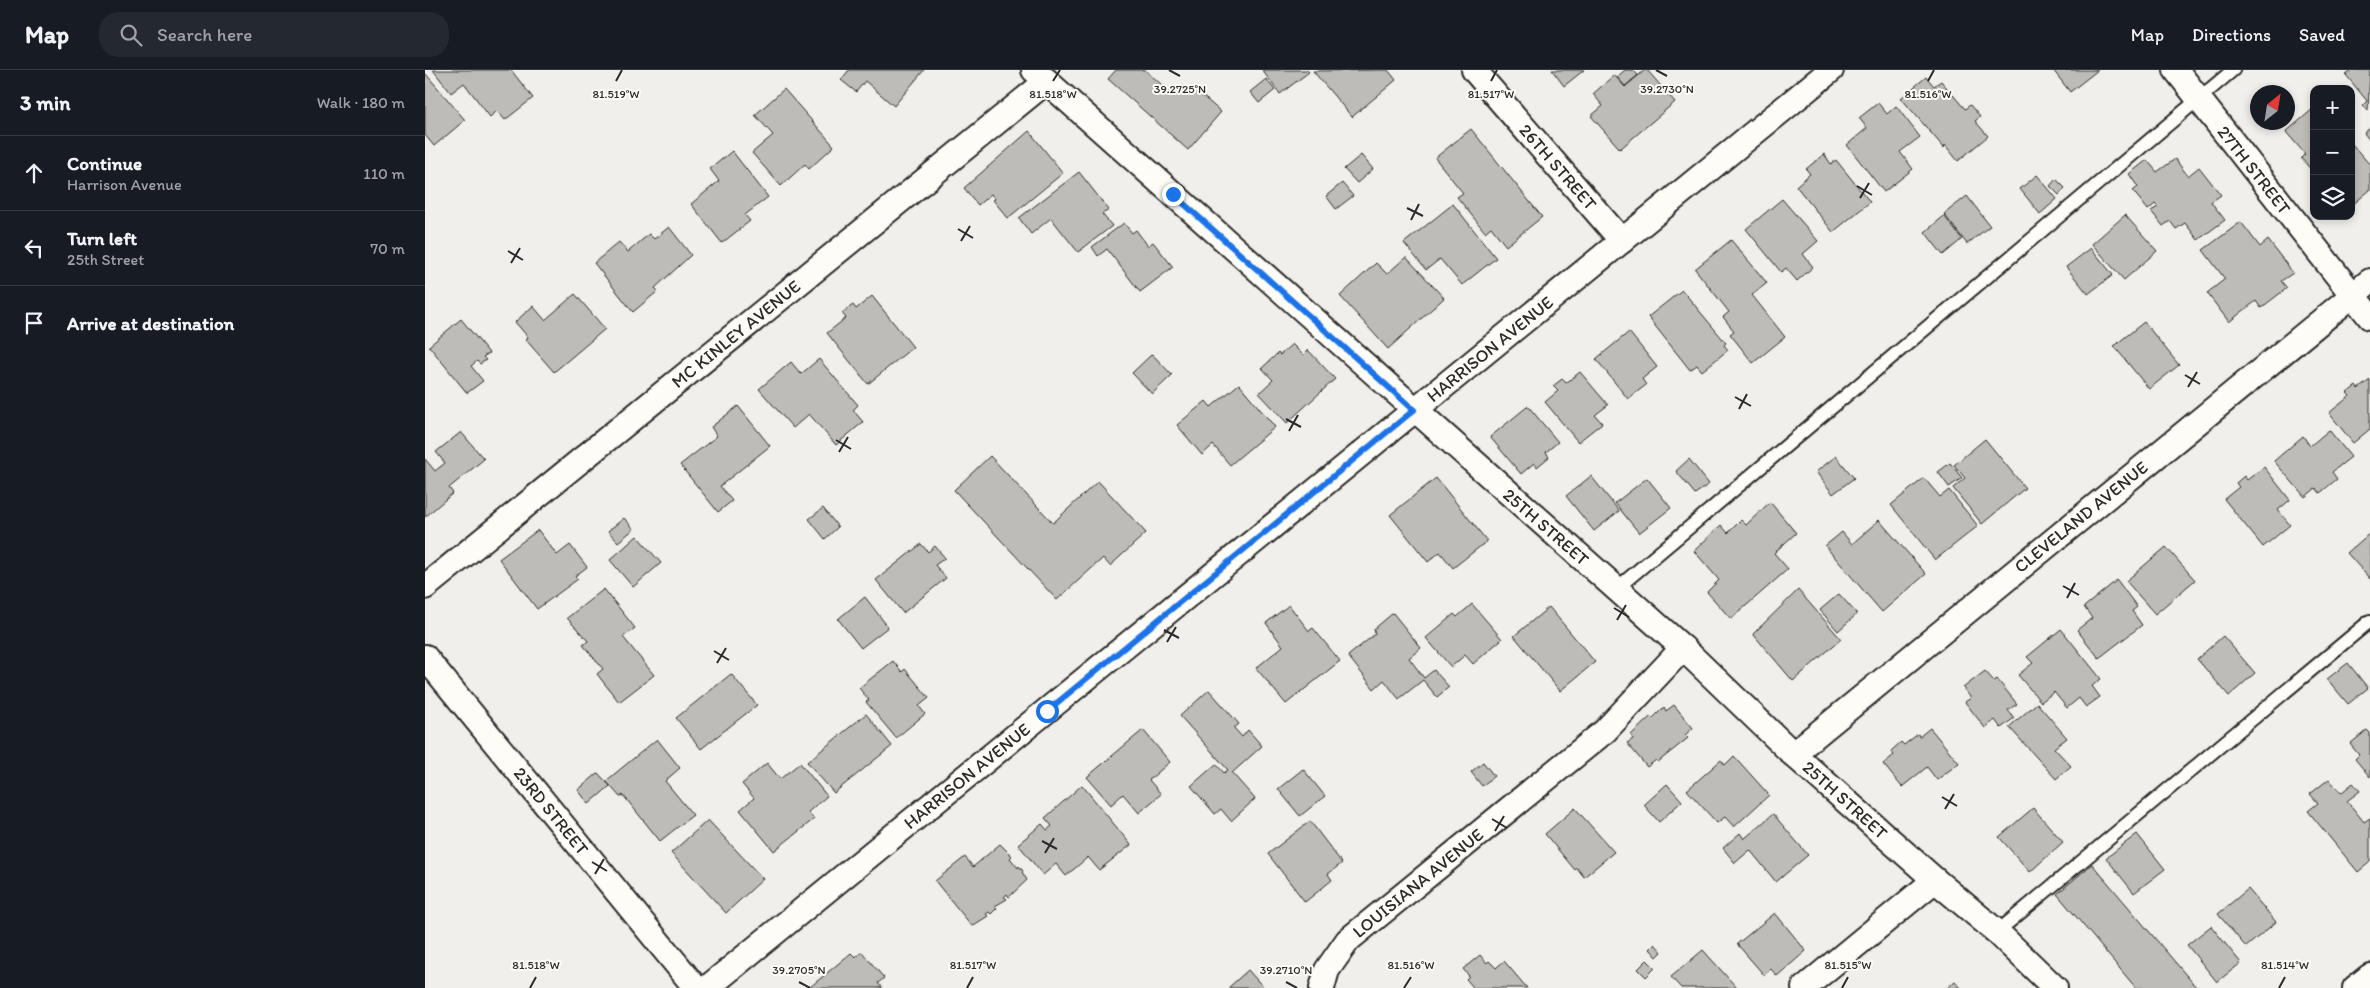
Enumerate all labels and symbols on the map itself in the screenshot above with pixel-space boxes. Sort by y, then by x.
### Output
text: 39.2725°N [1154,82,1206,96]
text: 39.2730°N [1640,82,1694,96]
north arrow [2250,85,2295,130]
text: 81.519°W [592,87,640,101]
text: 81.518°W [1029,87,1077,101]
text: 81.517°W [1468,87,1514,101]
text: 81.516°W [1904,87,1952,101]
street label: 26TH STREET [1515,119,1601,215]
street label: 27TH STREET [2213,121,2295,219]
route end [1162,183,1185,206]
street label: MC KINLEY AVENUE [667,275,805,393]
street label: HARRISON AVENUE [1422,291,1558,407]
street label: CLEVELAND AVENUE [2010,456,2152,578]
street label: 25TH STREET [1498,484,1594,570]
route start [1036,700,1059,723]
street label: HARRISON AVENUE [899,718,1035,834]
street label: 25TH STREET [1798,756,1892,844]
street label: 23RD STREET [509,762,593,860]
street label: LOUISIANA AVENUE [1348,823,1488,943]
text: 81.518°W [512,958,560,972]
text: 81.517°W [950,958,996,972]
text: 81.516°W [1387,958,1435,972]
text: 81.515°W [1824,958,1872,972]
text: 81.514°W [2261,958,2309,972]
text: 39.2705°N [772,963,826,977]
text: 39.2710°N [1260,963,1312,977]

